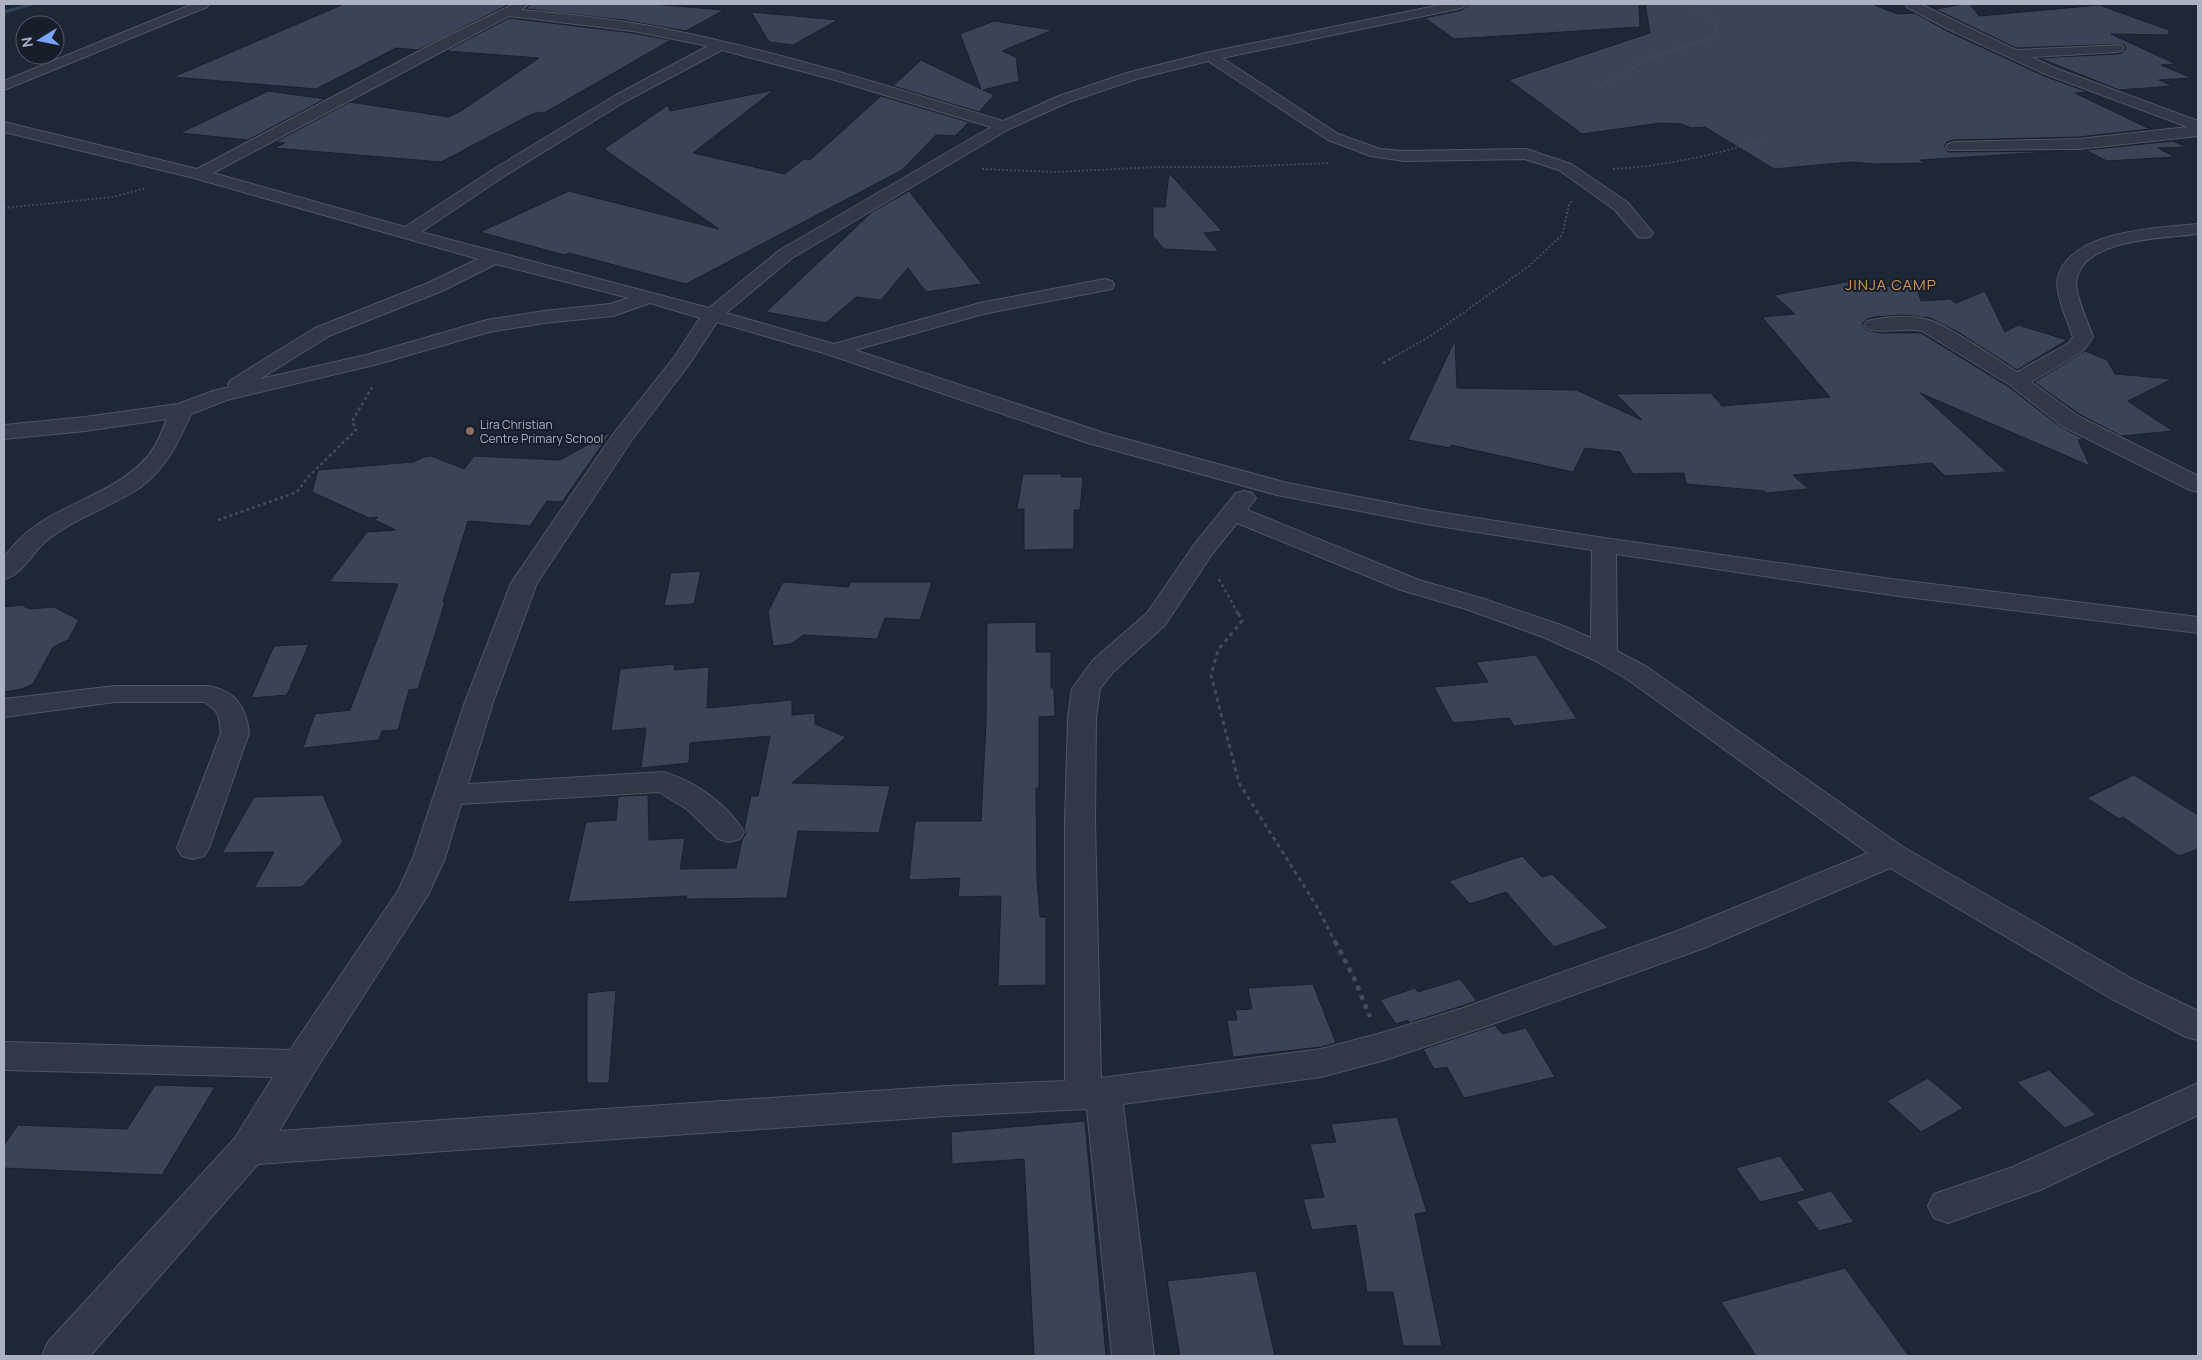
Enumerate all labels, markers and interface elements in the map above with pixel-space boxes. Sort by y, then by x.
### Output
north arrow [15,15,65,65]
text: N [16,36,37,49]
district label: JINJA CAMP [1845,274,1937,295]
place label: Lira Christian Centre Primary School [480,416,603,447]
marker: Lira Christian Centre Primary School [464,425,476,437]

